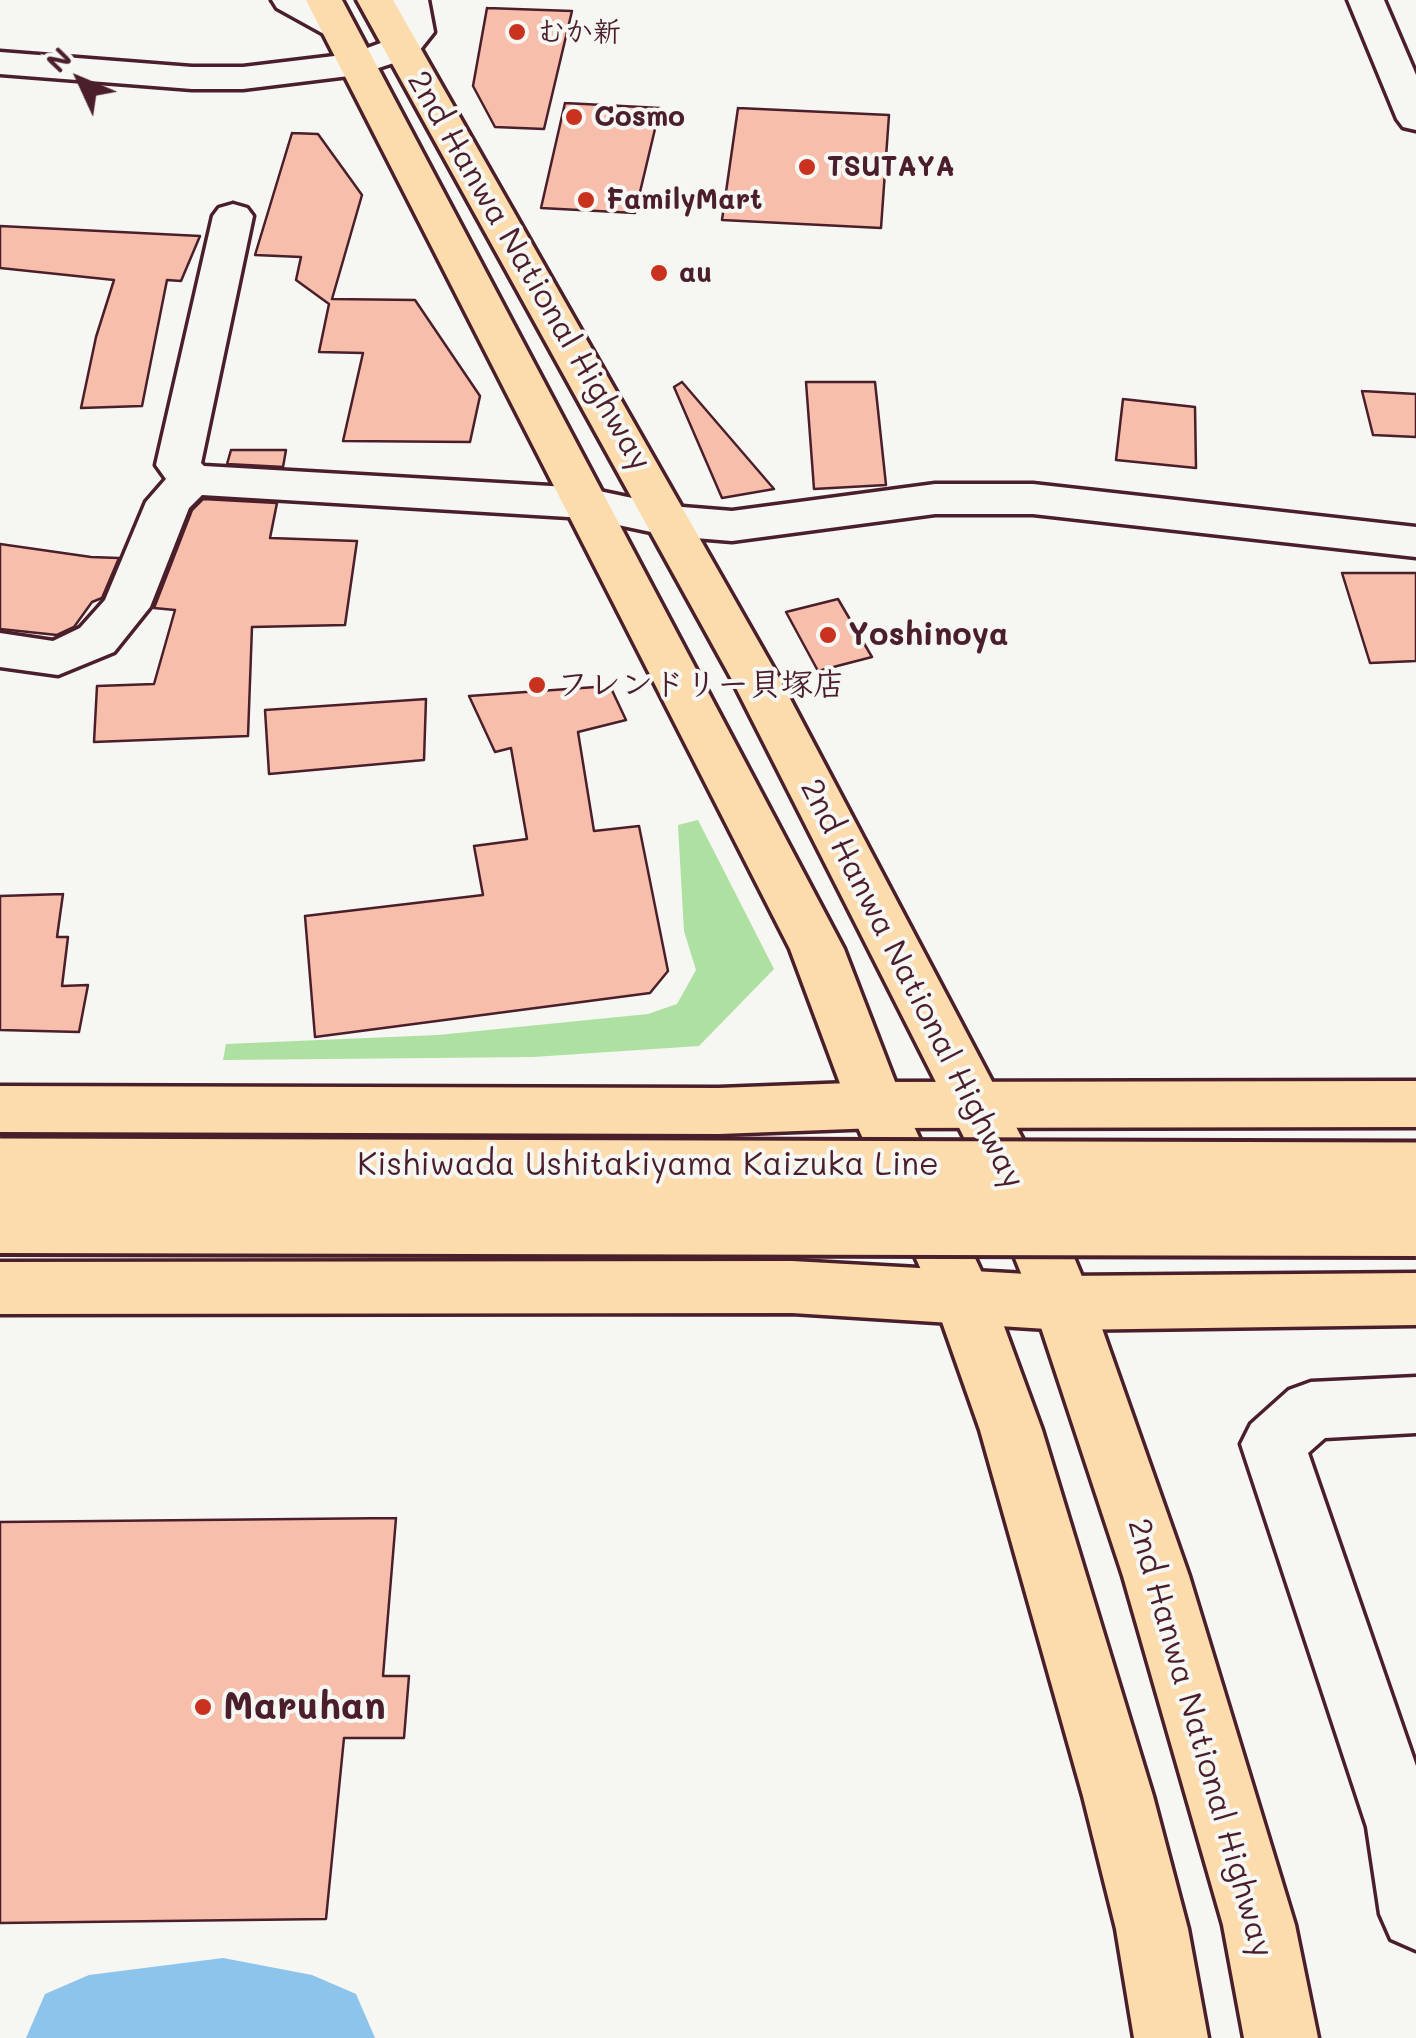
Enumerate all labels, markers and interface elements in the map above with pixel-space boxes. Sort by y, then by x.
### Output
place label: むか新 [537,15,621,49]
marker: むか新 [506,21,528,43]
north arrow [30,30,130,130]
text: N [38,39,79,79]
street label: 2nd Hanwa National Highway [399,65,659,477]
place label: Cosmo [594,100,685,134]
marker: Cosmo [563,106,585,128]
place label: TSUTAYA [827,150,955,184]
marker: TSUTAYA [796,156,818,178]
place label: FamilyMart [606,183,762,217]
marker: FamilyMart [575,189,597,211]
place label: au [679,256,712,290]
marker: au [648,262,670,284]
place label: Yoshinoya [848,616,1009,654]
marker: Yoshinoya [817,624,839,646]
place label: フレンドリー貝塚店 [557,666,845,704]
marker: フレンドリー貝塚店 [526,674,548,696]
street label: 2nd Hanwa National Highway [792,773,1032,1195]
street label: Kishiwada Ushitakiyama Kaizuka Line [357,1146,939,1184]
street label: 2nd Hanwa National Highway [1119,1514,1281,1962]
place label: Maruhan [223,1684,386,1730]
marker: Maruhan [192,1696,214,1718]

